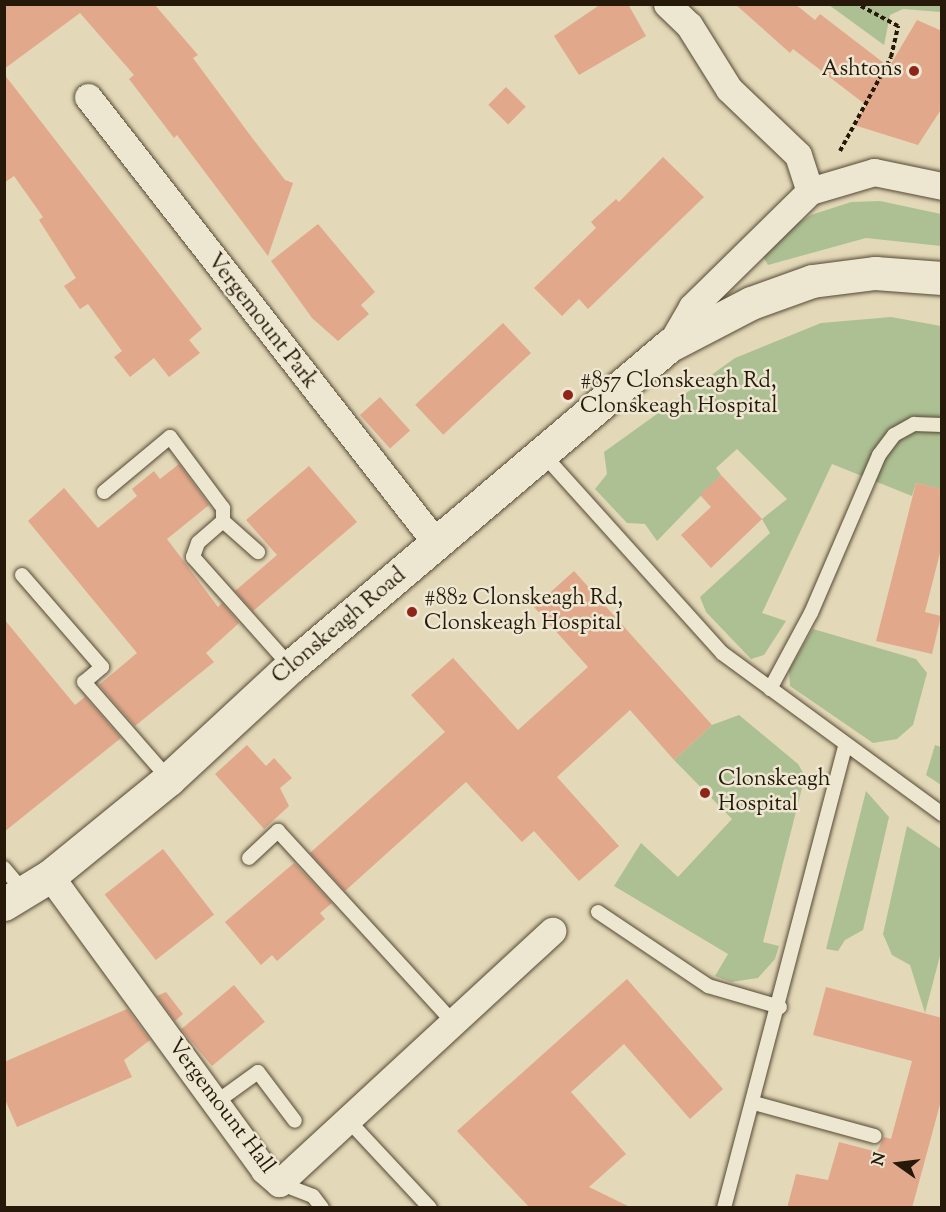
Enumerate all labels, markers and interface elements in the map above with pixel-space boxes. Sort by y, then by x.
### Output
place label: Ashtons [822,58,902,84]
marker: Ashtons [907,64,921,78]
street label: Vergemount Park [200,249,322,395]
place label: #857 Clonskeagh Rd, Clonskeagh Hospital [580,369,778,420]
marker: #857 Clonskeagh Rd, Clonskeagh Hospital [561,388,575,402]
street label: Clonskeagh Road [268,563,412,691]
place label: #882 Clonskeagh Rd, Clonskeagh Hospital [424,586,623,638]
marker: #882 Clonskeagh Rd, Clonskeagh Hospital [405,605,419,619]
place label: Clonskeagh Hospital [718,767,831,818]
marker: Clonskeagh Hospital [696,784,714,802]
street label: Vergemount Hall [161,1034,279,1180]
north arrow [868,1134,928,1194]
text: N [867,1151,893,1169]

